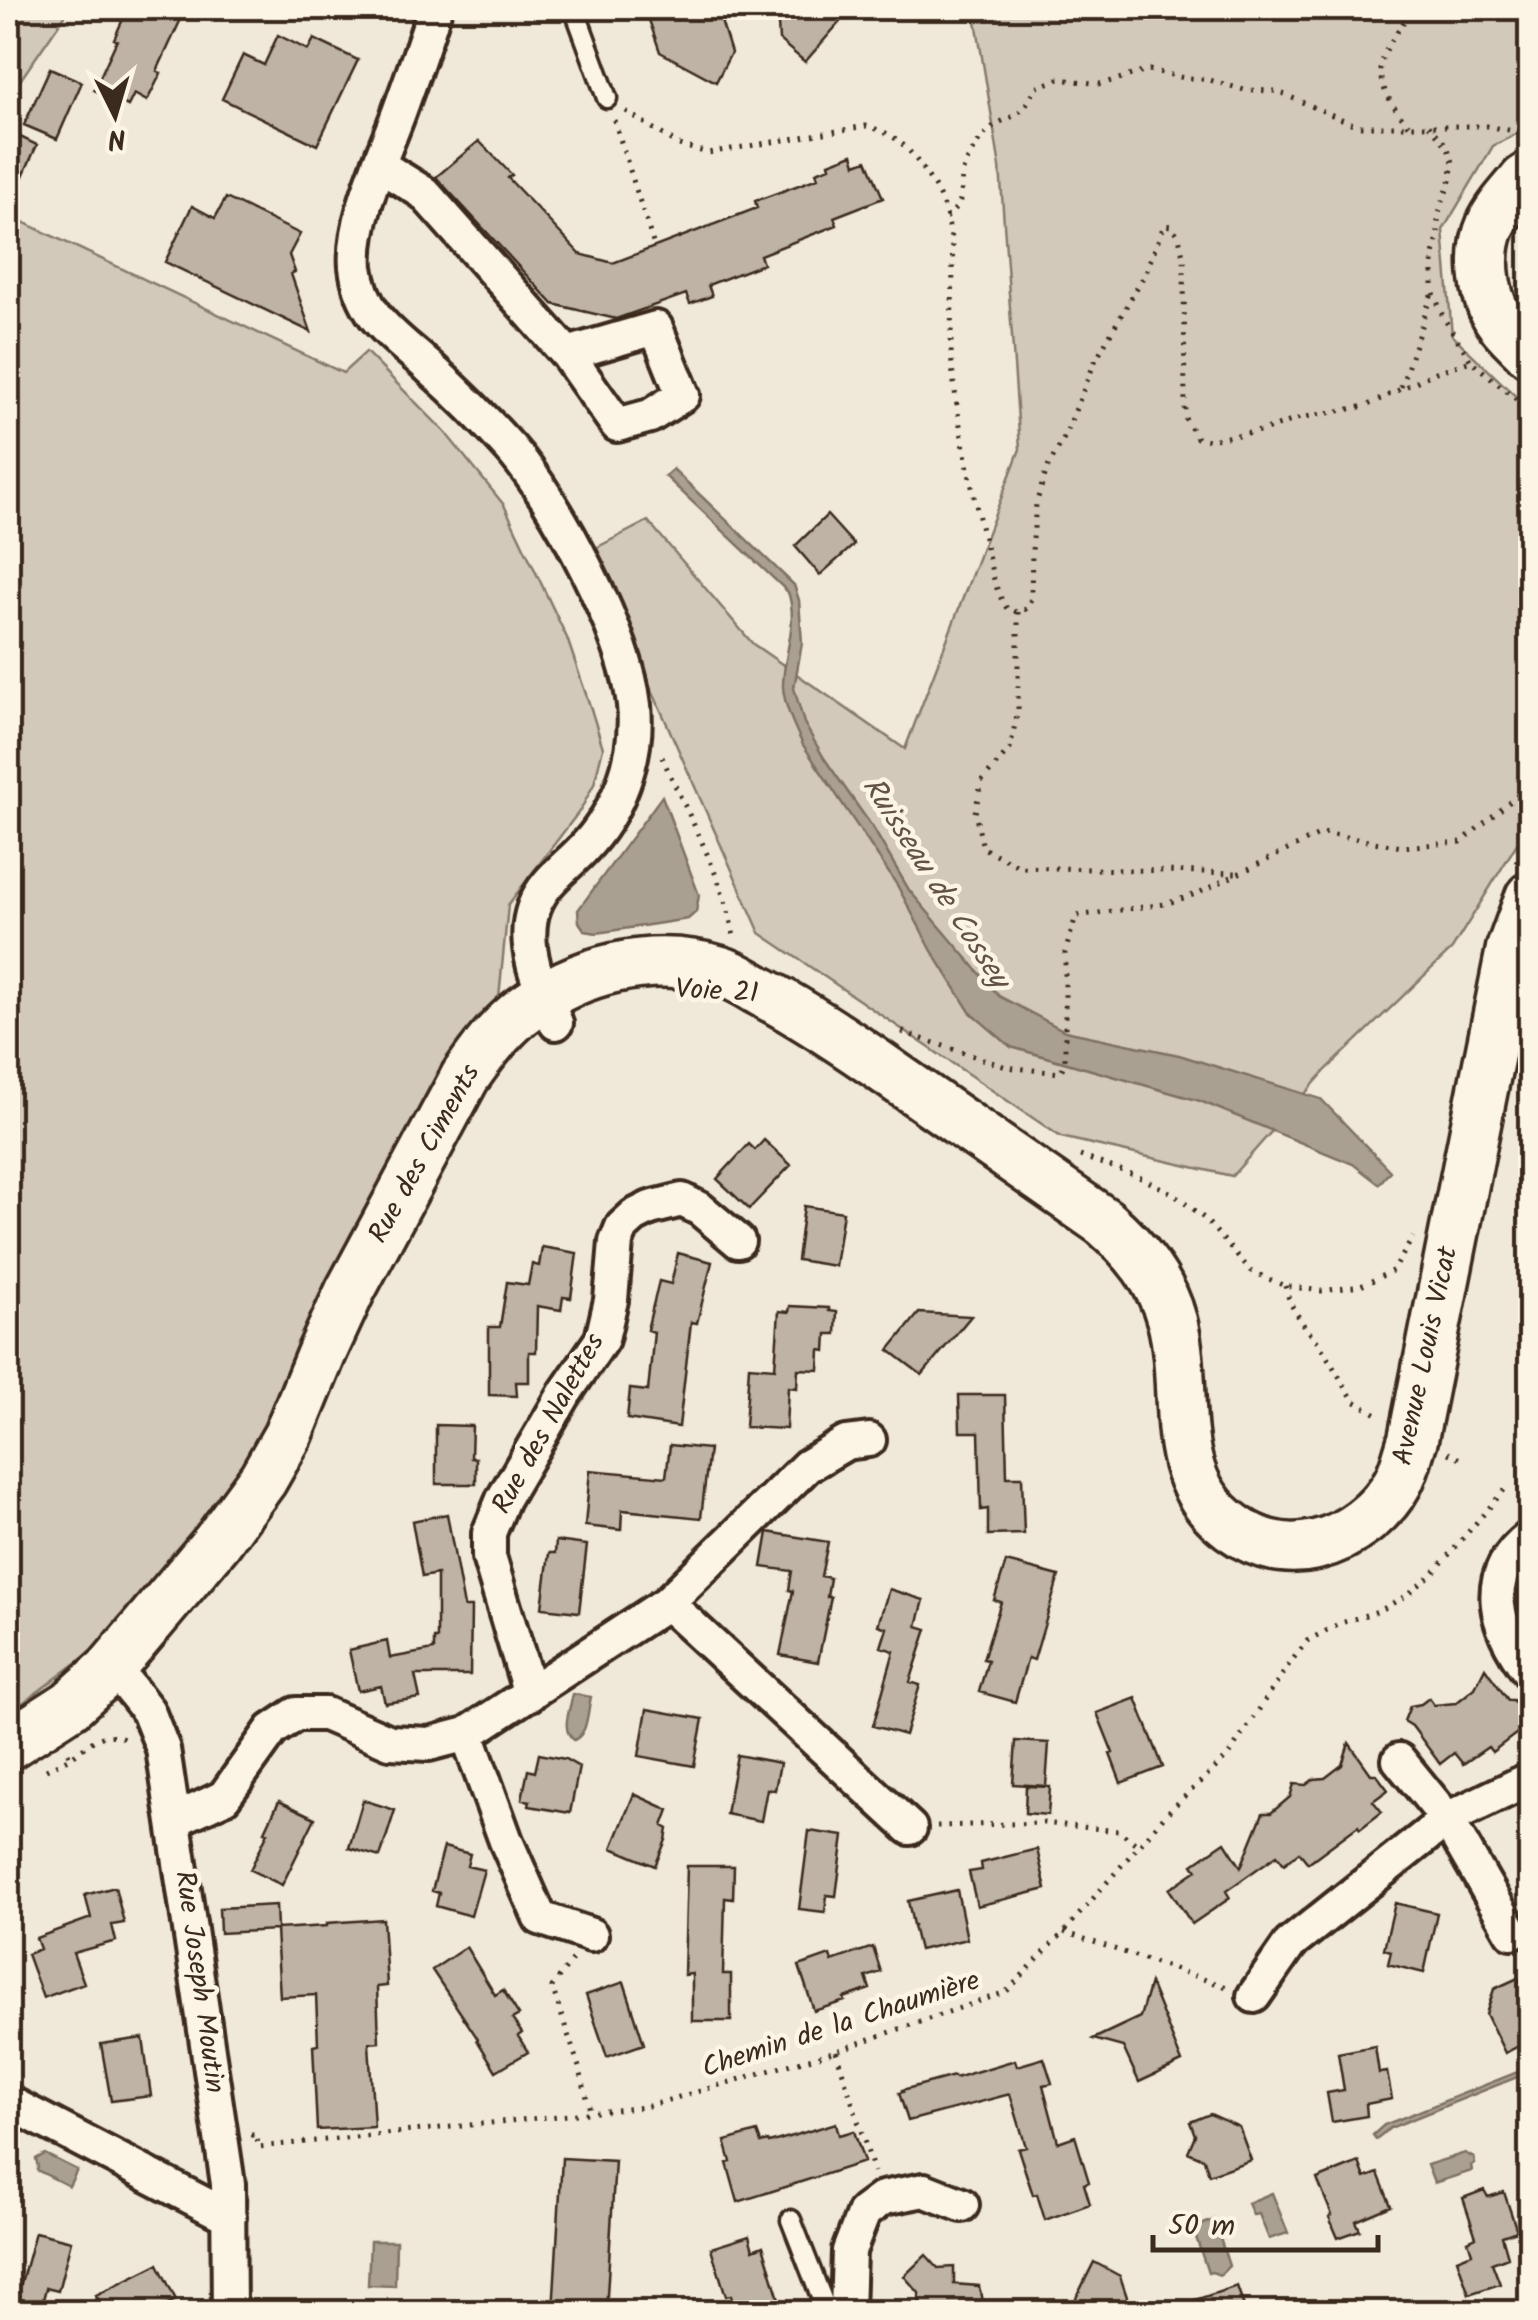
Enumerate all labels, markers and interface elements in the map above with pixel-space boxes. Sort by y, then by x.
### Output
north arrow [65,65,165,165]
text: N [106,114,128,161]
water label: Ruisseau de Cossey [848,768,1024,1002]
street label: Voie 21 [674,967,760,1017]
street label: Rue des Ciments [357,1056,493,1252]
street label: Avenue Louis Vicat [1381,1241,1471,1470]
street label: Rue des Nalettes [481,1325,617,1523]
street label: Rue Joseph Moutin [161,1868,237,2096]
street label: Chemin de la Chaumière [696,1959,986,2091]
scale bar [1153,2190,1378,2252]
text: 50 m [1168,2203,1235,2251]

